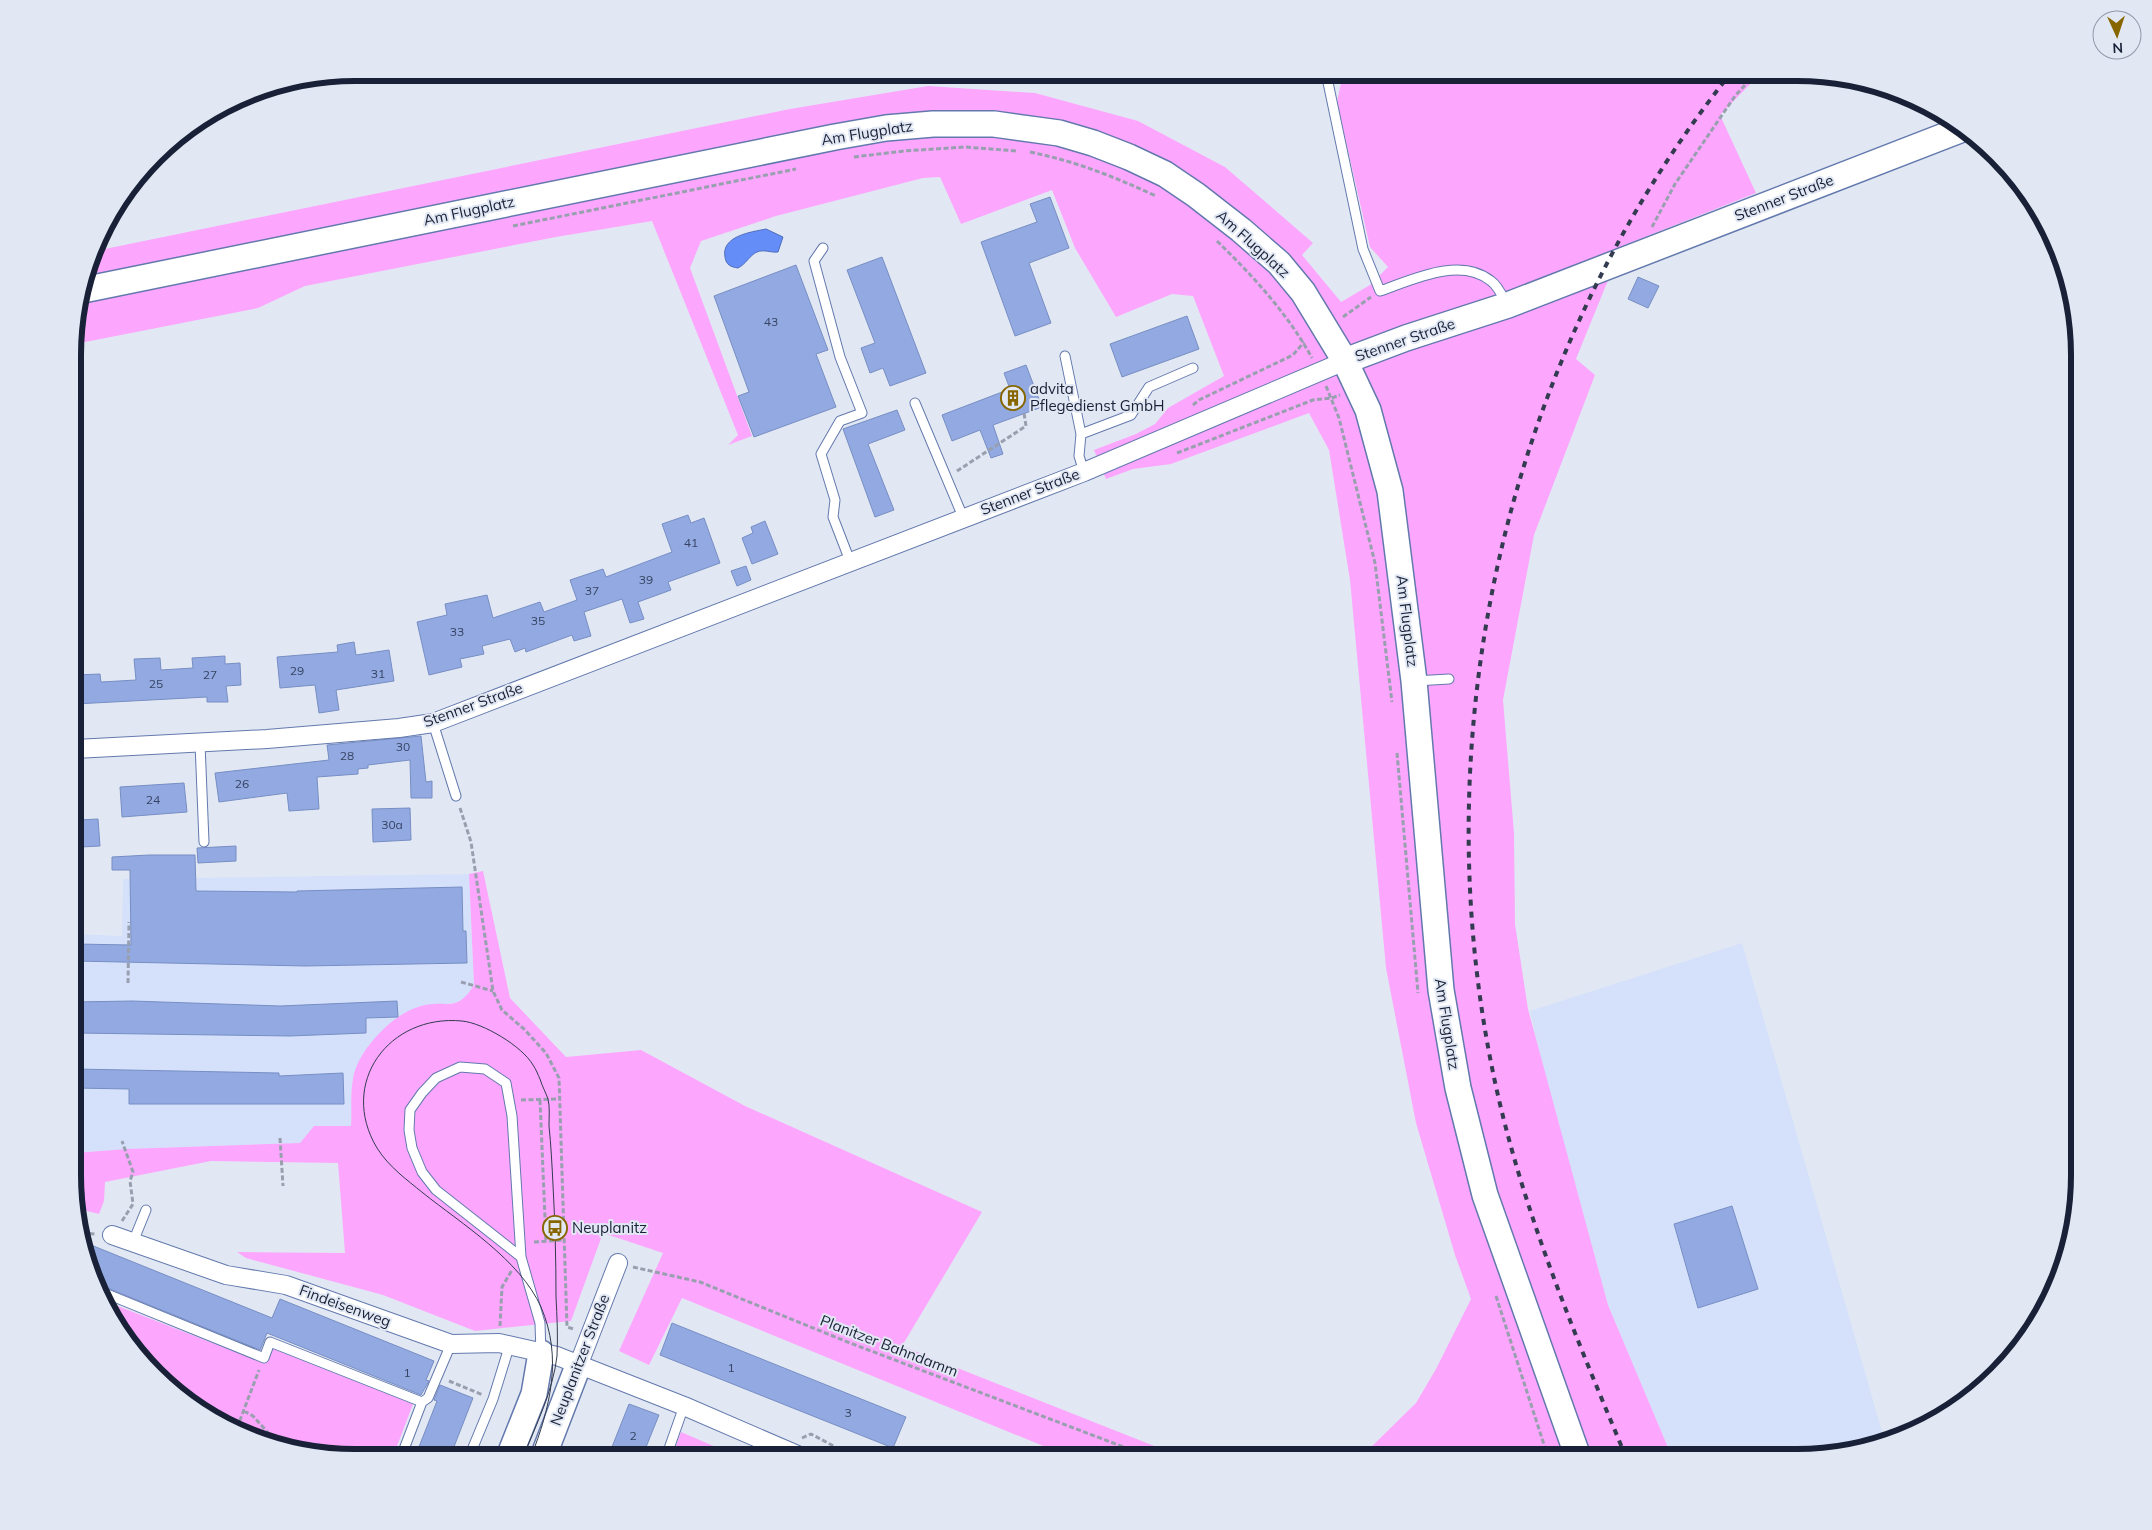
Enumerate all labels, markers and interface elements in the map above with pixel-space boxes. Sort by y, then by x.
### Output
north arrow [2092,10,2142,60]
text: N [2112,39,2123,57]
street label: Am Flugplatz [820,116,914,149]
street label: Stenner Straße [1732,170,1836,225]
street label: Am Flugplatz [422,192,516,229]
street label: Am Flugplatz [1213,206,1294,282]
house number: 43 [764,314,778,329]
street label: Stenner Straße [1352,314,1457,366]
place label: advita Pflegedienst GmbH [1030,379,1164,415]
building icon: advita Pflegedienst GmbH [1000,385,1026,411]
street label: Stenner Straße [978,464,1082,519]
house number: 41 [684,535,698,550]
house number: 39 [639,572,653,587]
street label: Am Flugplatz [1392,574,1423,668]
house number: 37 [585,583,599,598]
house number: 35 [531,613,545,628]
house number: 33 [450,624,464,639]
house number: 29 [290,663,304,678]
house number: 31 [371,666,385,681]
house number: 27 [203,667,217,682]
house number: 25 [149,676,163,691]
street label: Stenner Straße [421,678,525,731]
house number: 30 [396,739,410,754]
house number: 28 [340,748,354,763]
house number: 26 [235,776,249,791]
house number: 24 [146,792,160,807]
house number: 30a [381,817,403,832]
street label: Am Flugplatz [1431,977,1464,1071]
bus stop icon: Neuplanitz [542,1215,568,1241]
place label: Neuplanitz [572,1218,647,1237]
street label: Findeisenweg [297,1280,394,1331]
street label: Neuplanitzer Straße [546,1292,613,1428]
street label: Planitzer Bahndamm [818,1310,961,1381]
house number: 1 [727,1360,735,1375]
house number: 1 [403,1365,411,1380]
house number: 3 [844,1405,852,1420]
house number: 2 [629,1428,637,1443]

